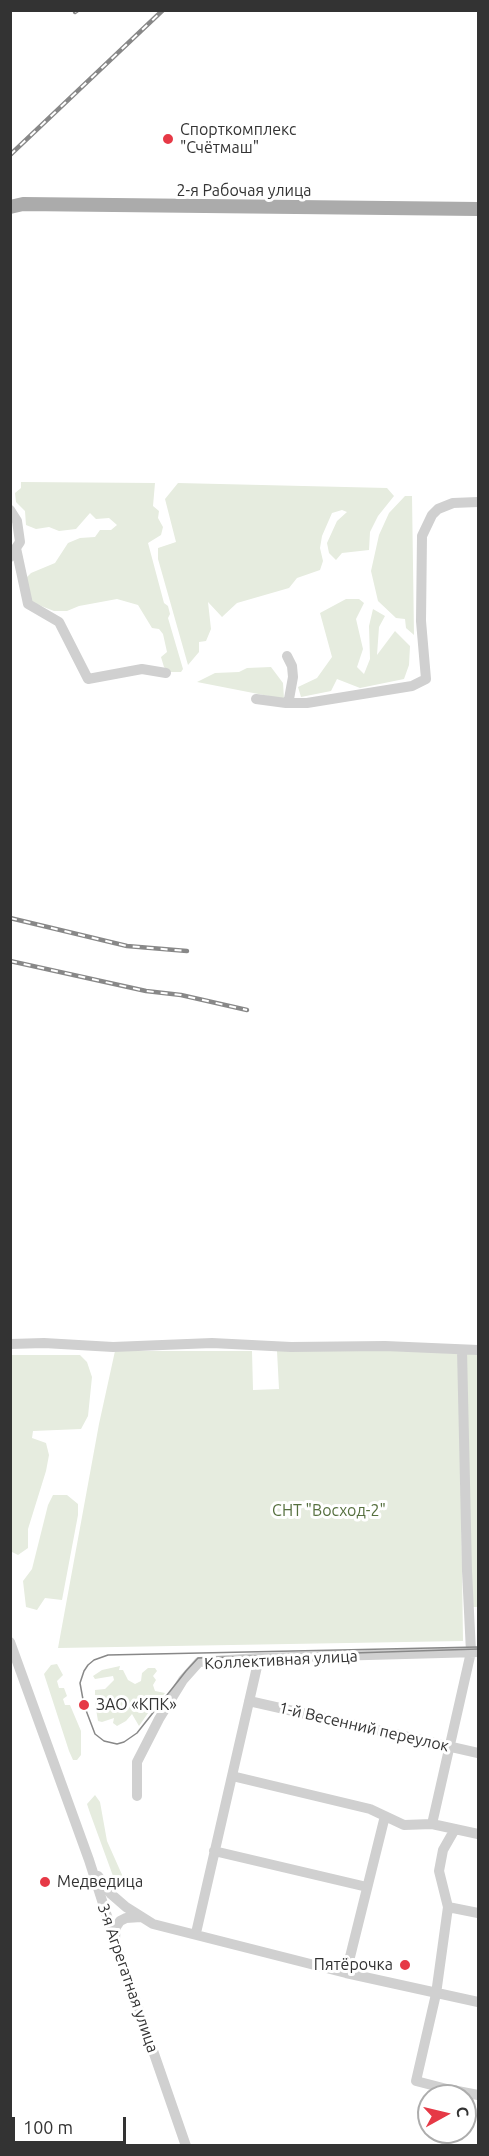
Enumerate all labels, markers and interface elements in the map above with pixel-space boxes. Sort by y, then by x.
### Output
place label: Спорткомплекс "Счётмаш" [180,120,297,158]
marker: Спорткомплекс "Счётмаш" [161,132,175,146]
street label: 2-я Рабочая улица [177,181,311,201]
park label: СНТ "Восход-2" [272,1501,386,1521]
street label: Коллективная улица [204,1646,358,1674]
place label: ЗАО «КПК» [96,1695,177,1715]
marker: ЗАО «КПК» [77,1698,91,1712]
street label: 1-й Весенний переулок [277,1698,451,1756]
place label: Медведица [57,1872,143,1892]
marker: Медведица [38,1875,52,1889]
street label: 3-я Агрегатная улица [93,1901,163,2055]
place label: Пятёрочка [314,1955,393,1975]
marker: Пятёрочка [398,1958,412,1972]
north arrow [417,2084,477,2144]
scale bar [15,2105,129,2143]
text: С [453,2105,472,2118]
text: 100 m [23,2117,73,2137]

